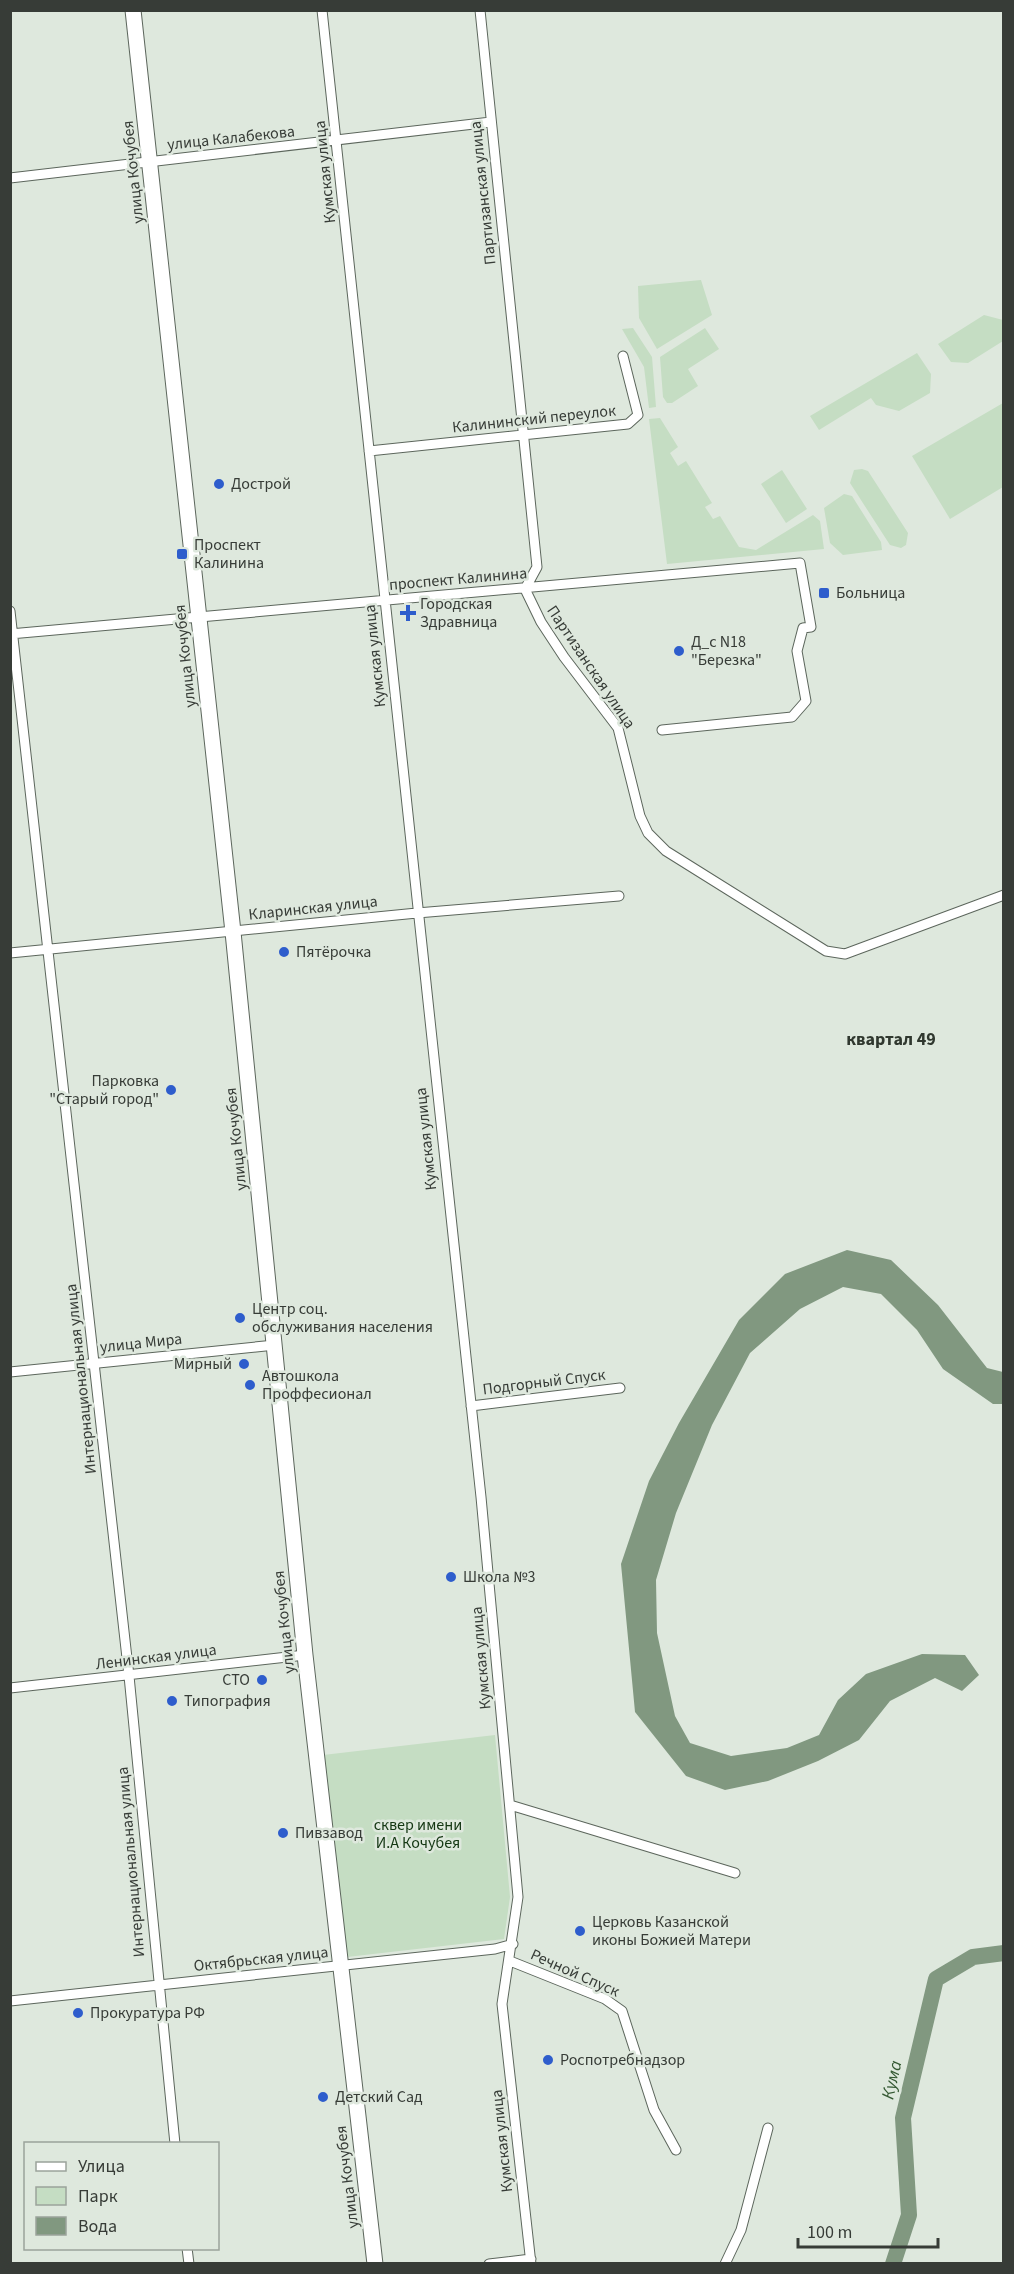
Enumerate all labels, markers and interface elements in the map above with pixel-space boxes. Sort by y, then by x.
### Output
street label: улица Кочубея [117,119,149,225]
street label: улица Калабекова [166,120,296,156]
street label: Кумская улица [309,120,341,224]
street label: Партизанская улица [465,120,501,266]
street label: Калининский переулок [451,399,617,439]
place label: Дострой [231,473,291,495]
marker: Дострой [212,477,226,491]
place label: Проспект Калинина [194,534,264,574]
marker: Проспект Калинина [175,547,189,561]
street label: проспект Калинина [388,562,528,596]
place label: Больница [836,582,905,604]
marker: Больница [817,586,831,600]
place label: Городская Здравница [420,593,497,633]
street label: Партизанская улица [542,601,640,733]
street label: улица Кочубея [169,603,201,709]
street label: Кумская улица [359,604,391,708]
marker: Городская Здравница [401,606,415,620]
place label: Д_с N18 "Березка" [691,631,762,671]
marker: Д_с N18 "Березка" [672,644,686,658]
street label: Кларинская улица [247,890,379,926]
place label: Пятёрочка [296,941,371,963]
marker: Пятёрочка [277,945,291,959]
district label: квартал 49 [846,1027,936,1052]
place label: Парковка "Старый город" [49,1070,159,1110]
marker: Парковка "Старый город" [164,1083,178,1097]
street label: улица Кочубея [220,1086,252,1192]
street label: Кумская улица [410,1087,442,1191]
street label: Интернациональная улица [60,1283,102,1475]
place label: Центр соц. обслуживания населения [252,1298,433,1338]
marker: Центр соц. обслуживания населения [233,1311,247,1325]
street label: улица Мира [99,1328,183,1358]
place label: Мирный [174,1353,232,1375]
marker: Мирный [237,1357,251,1371]
street label: Подгорный Спуск [481,1364,607,1400]
place label: Автошкола Проффесионал [262,1365,372,1405]
marker: Автошкола Проффесионал [243,1378,257,1392]
place label: Школа №3 [463,1566,535,1588]
street label: улица Кочубея [268,1569,300,1675]
marker: Школа №3 [444,1570,458,1584]
street label: Кумская улица [466,1606,496,1710]
street label: Ленинская улица [94,1639,218,1675]
place label: СТО [222,1669,250,1691]
marker: СТО [255,1673,269,1687]
place label: Типография [184,1690,271,1712]
marker: Типография [165,1694,179,1708]
street label: Интернациональная улица [112,1766,150,1958]
park label: сквер имени И.А Кочубея [374,1814,462,1854]
place label: Пивзавод [295,1822,363,1844]
marker: Пивзавод [276,1826,290,1840]
place label: Церковь Казанской иконы Божией Матери [592,1911,751,1951]
marker: Церковь Казанской иконы Божией Матери [573,1924,587,1938]
street label: Октябрьская улица [193,1941,329,1977]
street label: Речной Спуск [527,1944,623,2002]
place label: Прокуратура РФ [90,2002,205,2024]
marker: Прокуратура РФ [71,2006,85,2020]
place label: Роспотребнадзор [560,2049,685,2071]
marker: Роспотребнадзор [541,2053,555,2067]
water label: Кума [875,2058,909,2102]
place label: Детский Сад [335,2086,423,2108]
street label: Кумская улица [486,2089,518,2193]
marker: Детский Сад [316,2090,330,2104]
street label: улица Кочубея [330,2124,364,2230]
legend [24,2142,219,2250]
text: Улица [78,2154,125,2179]
text: Парк [78,2184,118,2209]
scale bar [798,2211,938,2249]
text: Вода [78,2214,117,2239]
text: 100 m [807,2220,852,2245]

